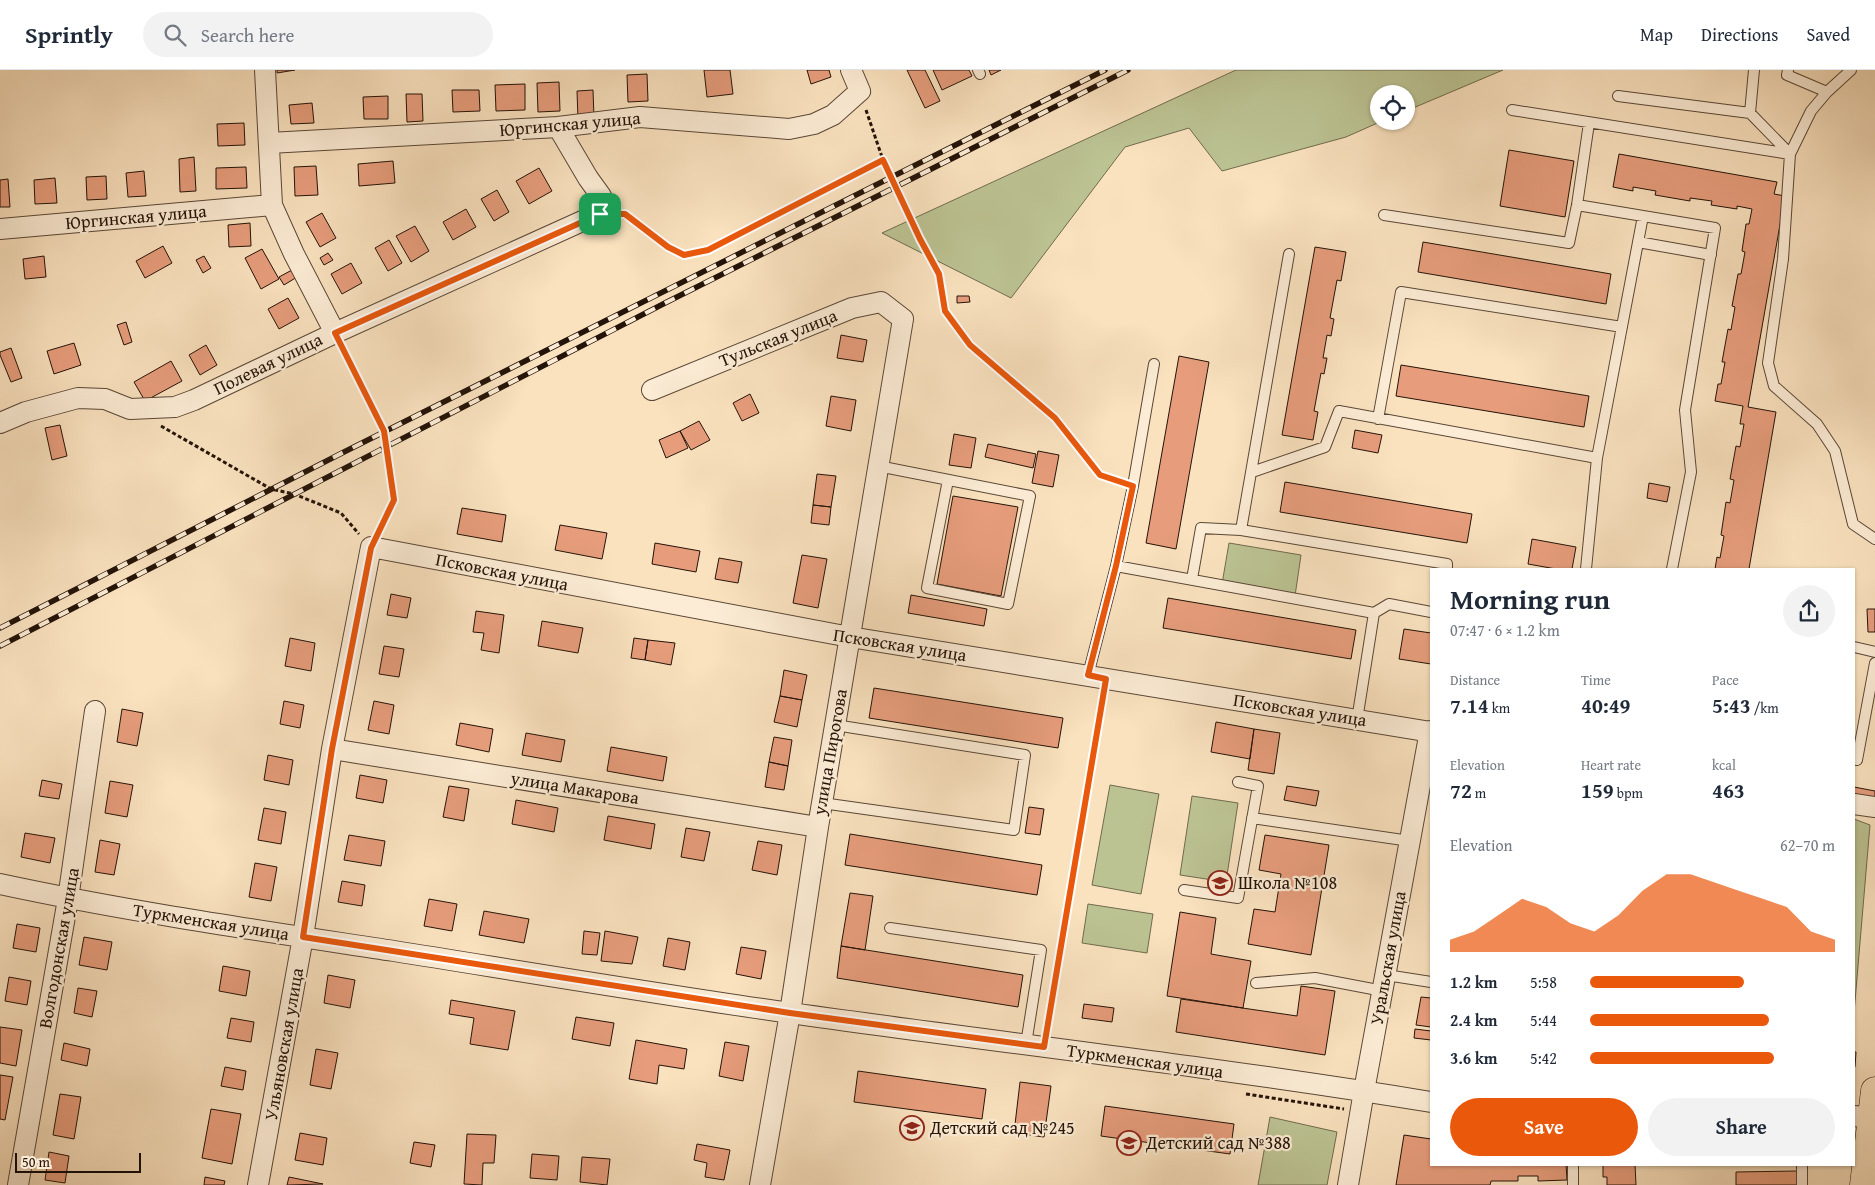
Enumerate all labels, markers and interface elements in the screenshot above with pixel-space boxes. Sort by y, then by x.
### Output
search box [143,12,493,57]
text: Sprintly [25,17,113,52]
icon: search [161,21,189,49]
text: Search here [201,21,294,49]
text: Map [1640,21,1673,48]
text: Directions [1701,21,1778,48]
text: Saved [1806,21,1850,48]
map controls [1370,85,1415,130]
button: locate [1370,85,1415,130]
street label: Юргинская улица [498,104,642,143]
pin [579,193,621,235]
street label: Юргинская улица [64,197,208,236]
icon: arrive [586,200,614,228]
street label: Тульская улица [715,301,841,374]
street label: Полевая улица [209,325,327,402]
street label: Псковская улица [433,545,571,598]
text: Morning run [1450,578,1610,619]
button: share [1783,585,1835,637]
text: 07:47 · 6 × 1.2 km [1450,618,1560,642]
street label: Псковская улица [831,621,969,668]
text: Distance [1450,670,1500,690]
text: Time [1581,670,1611,690]
text: Pace [1712,670,1739,690]
street label: улица Пирогова [805,686,854,818]
street label: Псковская улица [1231,686,1369,733]
text: 7.14 [1450,690,1489,721]
text: 40:49 [1581,690,1630,721]
text: 5:43 [1712,690,1751,721]
text: km [1489,698,1510,718]
text: /km [1751,698,1779,718]
text: Elevation [1450,755,1505,775]
text: Heart rate [1581,755,1641,775]
text: kcal [1712,755,1736,775]
street label: улица Макарова [508,764,642,811]
text: 72 [1450,775,1472,806]
text: 159 [1581,775,1614,806]
text: 463 [1712,775,1745,806]
text: m [1472,783,1486,803]
text: bpm [1614,783,1643,803]
text: Elevation [1450,833,1513,857]
text: 62–70 m [1780,833,1835,857]
street label: Волгодонская улица [31,865,86,1031]
place label: Школа №108 [1238,869,1337,896]
school or university icon: Школа №108 [1207,870,1233,896]
street label: Уральская улица [1362,889,1413,1027]
street label: Туркменская улица [131,896,292,947]
street label: Ульяновская улица [257,965,310,1122]
text: 1.2 km [1450,970,1497,994]
text: 5:58 [1530,970,1557,994]
text: 2.4 km [1450,1008,1497,1032]
text: 5:44 [1530,1008,1557,1032]
street label: Туркменская улица [1065,1036,1225,1085]
text: 3.6 km [1450,1046,1497,1070]
text: 5:42 [1530,1046,1557,1070]
button: Save [1450,1098,1638,1156]
button: Share [1648,1098,1835,1156]
place label: Детский сад №245 [929,1114,1075,1141]
school or university icon: Детский сад №245 [899,1115,925,1141]
place label: Детский сад №388 [1145,1129,1291,1156]
school or university icon: Детский сад №388 [1116,1130,1142,1156]
scale bar [15,1150,141,1173]
text: 50 m [22,1152,50,1172]

